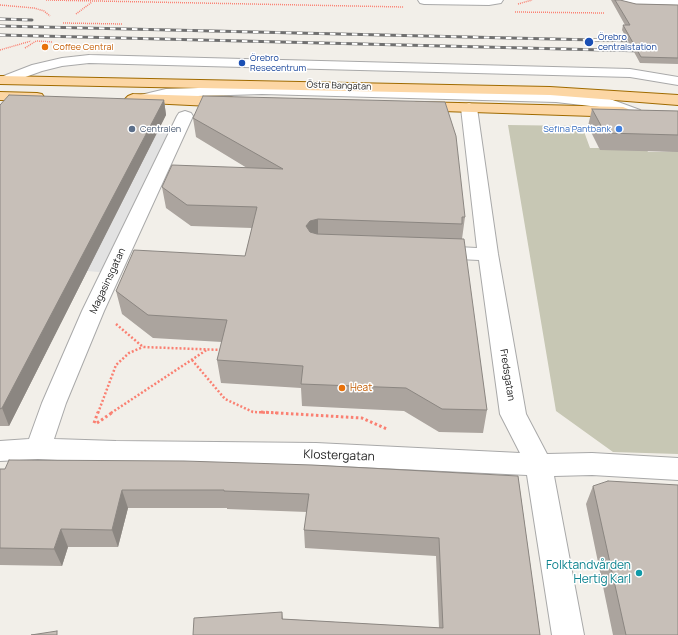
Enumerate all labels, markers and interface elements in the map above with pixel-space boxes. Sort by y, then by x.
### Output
place label: Örebro centralstation [598,32,657,53]
marker: Örebro centralstation [583,36,595,48]
marker: Coffee Central [40,42,50,52]
place label: Coffee Central [53,42,114,52]
place label: Örebro Resecentrum [250,53,306,74]
marker: Örebro Resecentrum [237,58,247,68]
street label: Östra Bangatan [306,79,372,93]
marker: Centralen [127,124,137,134]
place label: Centralen [140,124,181,134]
place label: Sefina Pantbank [543,124,611,134]
marker: Sefina Pantbank [614,124,624,134]
street label: Magasinsgatan [88,246,128,316]
street label: Fredsgatan [497,348,517,402]
place label: Heat [350,382,372,394]
marker: Heat [337,383,347,393]
street label: Klostergatan [303,448,375,464]
place label: Folktandvården Hertig Karl [546,559,631,587]
marker: Folktandvården Hertig Karl [634,568,644,578]

